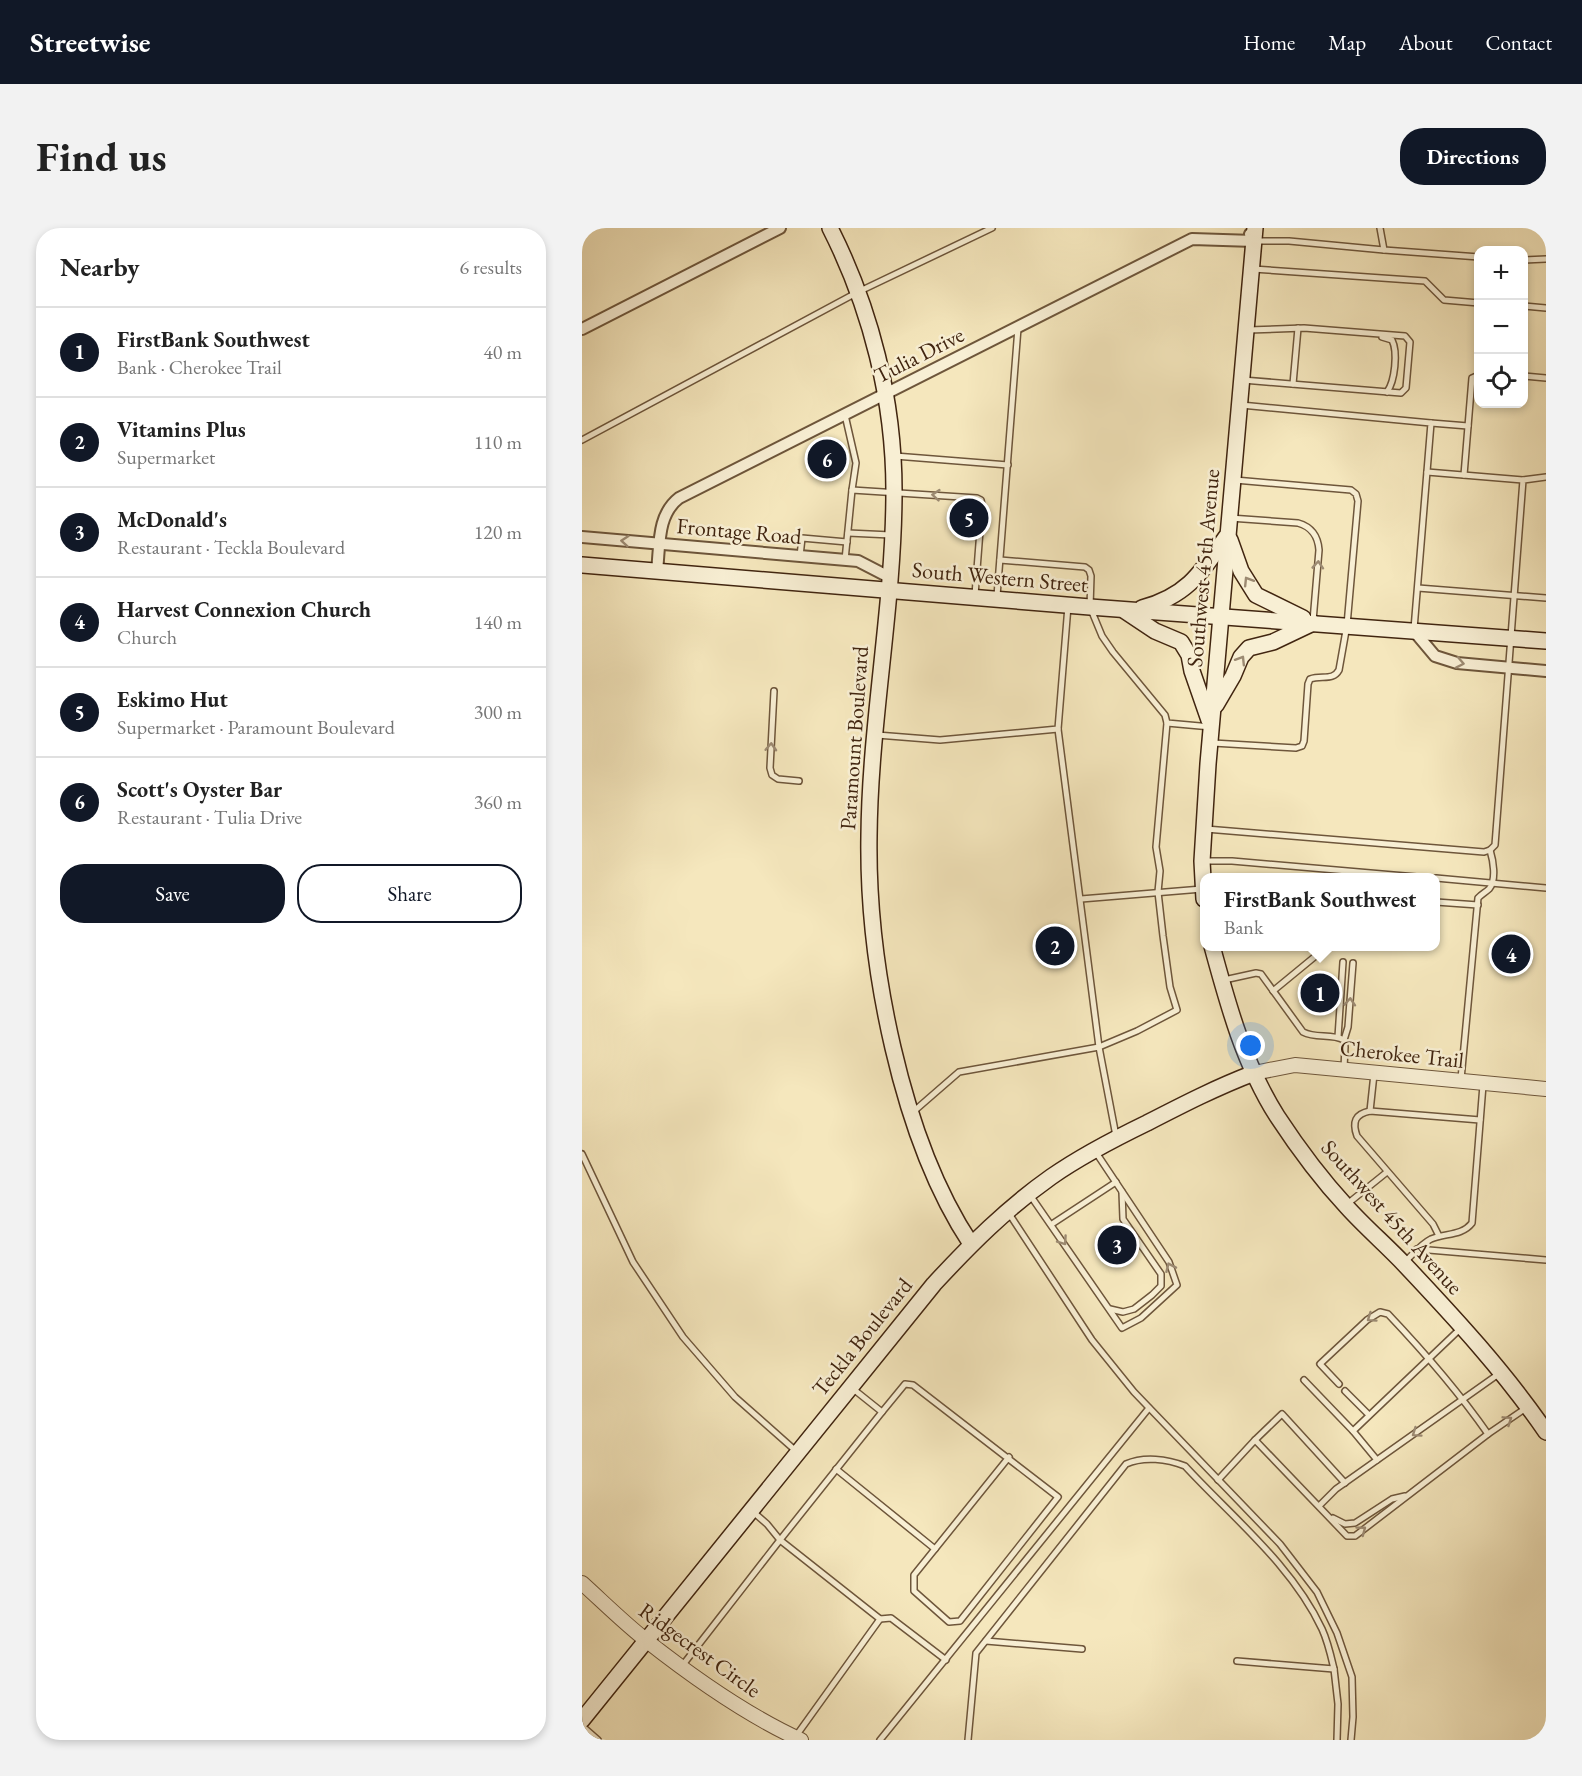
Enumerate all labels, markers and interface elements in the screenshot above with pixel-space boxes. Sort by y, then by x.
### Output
text: Streetwise [30,24,150,60]
text: Home [1243,29,1295,56]
text: Map [1328,29,1366,56]
text: About [1399,29,1452,56]
text: Contact [1485,29,1552,56]
button: Directions [1400,128,1546,185]
text: Find us [36,129,167,184]
map controls [1474,246,1528,408]
button: + [1474,246,1528,300]
text: Nearby [60,250,140,284]
text: 6 results [459,254,522,280]
button: − [1474,300,1528,354]
street label: Tulia Drive [869,320,969,390]
text: FirstBank Southwest [117,325,310,354]
text: 1 [74,339,85,365]
text: 40 m [483,339,522,365]
text: Bank · Cherokee Trail [117,354,282,380]
button: locate [1474,354,1528,408]
text: Vitamins Plus [117,415,246,444]
text: 2 [74,429,85,455]
text: 110 m [474,429,522,455]
pin: 6 [808,436,846,482]
text: Supermarket [117,444,215,470]
street label: Southwest 45th Avenue [1180,467,1226,668]
one-way arrow [931,488,940,501]
pin: 5 [950,496,988,540]
text: McDonald's [117,505,227,534]
street label: Frontage Road [675,511,804,551]
text: 3 [74,519,85,545]
text: 120 m [474,519,522,545]
text: Restaurant · Teckla Boulevard [117,534,345,560]
one-way arrow [621,535,630,548]
street label: South Western Street [911,555,1089,599]
one-way arrow [1311,560,1324,569]
one-way arrow [1244,577,1255,588]
text: Harvest Connexion Church [117,595,371,624]
text: 4 [74,609,85,635]
text: 140 m [474,609,522,635]
text: Church [117,624,177,650]
street label: Paramount Boulevard [833,644,875,831]
one-way arrow [1234,655,1245,666]
one-way arrow [1454,656,1464,669]
text: Eskimo Hut [117,685,228,714]
text: 5 [74,699,85,725]
text: 300 m [474,699,522,725]
text: Supermarket · Paramount Boulevard [117,714,395,740]
one-way arrow [764,743,777,752]
text: Scott's Oyster Bar [117,775,282,804]
text: 6 [74,789,85,815]
text: 360 m [474,789,522,815]
text: Restaurant · Tulia Drive [117,804,302,830]
button: Save [60,864,285,923]
button: Share [297,864,522,923]
popup [1200,873,1440,951]
text: FirstBank Southwest [1224,885,1416,914]
text: Bank [1224,914,1263,940]
pin: 2 [1036,924,1074,968]
pin: 4 [1492,932,1530,976]
pin: 1 [1300,970,1340,1016]
one-way arrow [1343,997,1356,1006]
your location [1236,1031,1265,1060]
street label: Cherokee Trail [1339,1033,1465,1075]
street label: Southwest 45th Avenue [1315,1133,1470,1301]
pin: 3 [1098,1222,1136,1268]
one-way arrow [1056,1235,1068,1245]
one-way arrow [1165,1262,1177,1273]
street label: Teckla Boulevard [805,1271,919,1402]
one-way arrow [1366,1311,1377,1322]
one-way arrow [1501,1416,1512,1427]
one-way arrow [1411,1426,1422,1437]
one-way arrow [1356,1526,1367,1537]
street label: Ridgecrest Circle [633,1596,767,1704]

